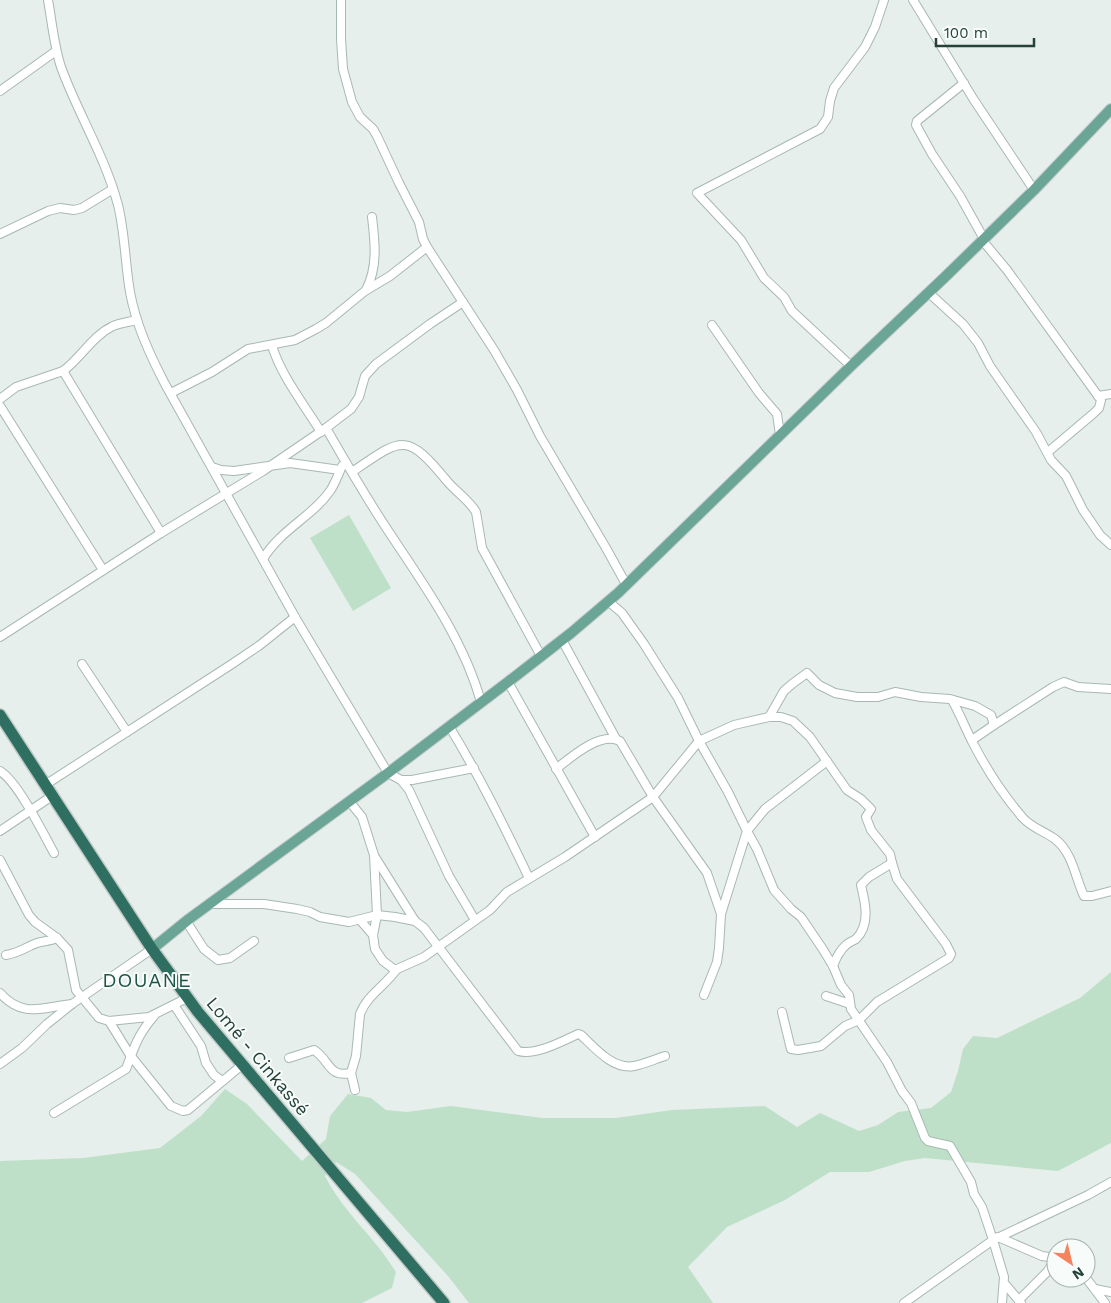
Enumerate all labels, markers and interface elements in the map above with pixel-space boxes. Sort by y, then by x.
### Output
scale bar [936,15,1034,47]
text: 100 m [944,24,988,42]
district label: DOUANE [102,968,192,992]
street label: Lomé - Cinkassé [202,993,314,1119]
north arrow [1046,1238,1096,1288]
text: N [1070,1264,1087,1283]

